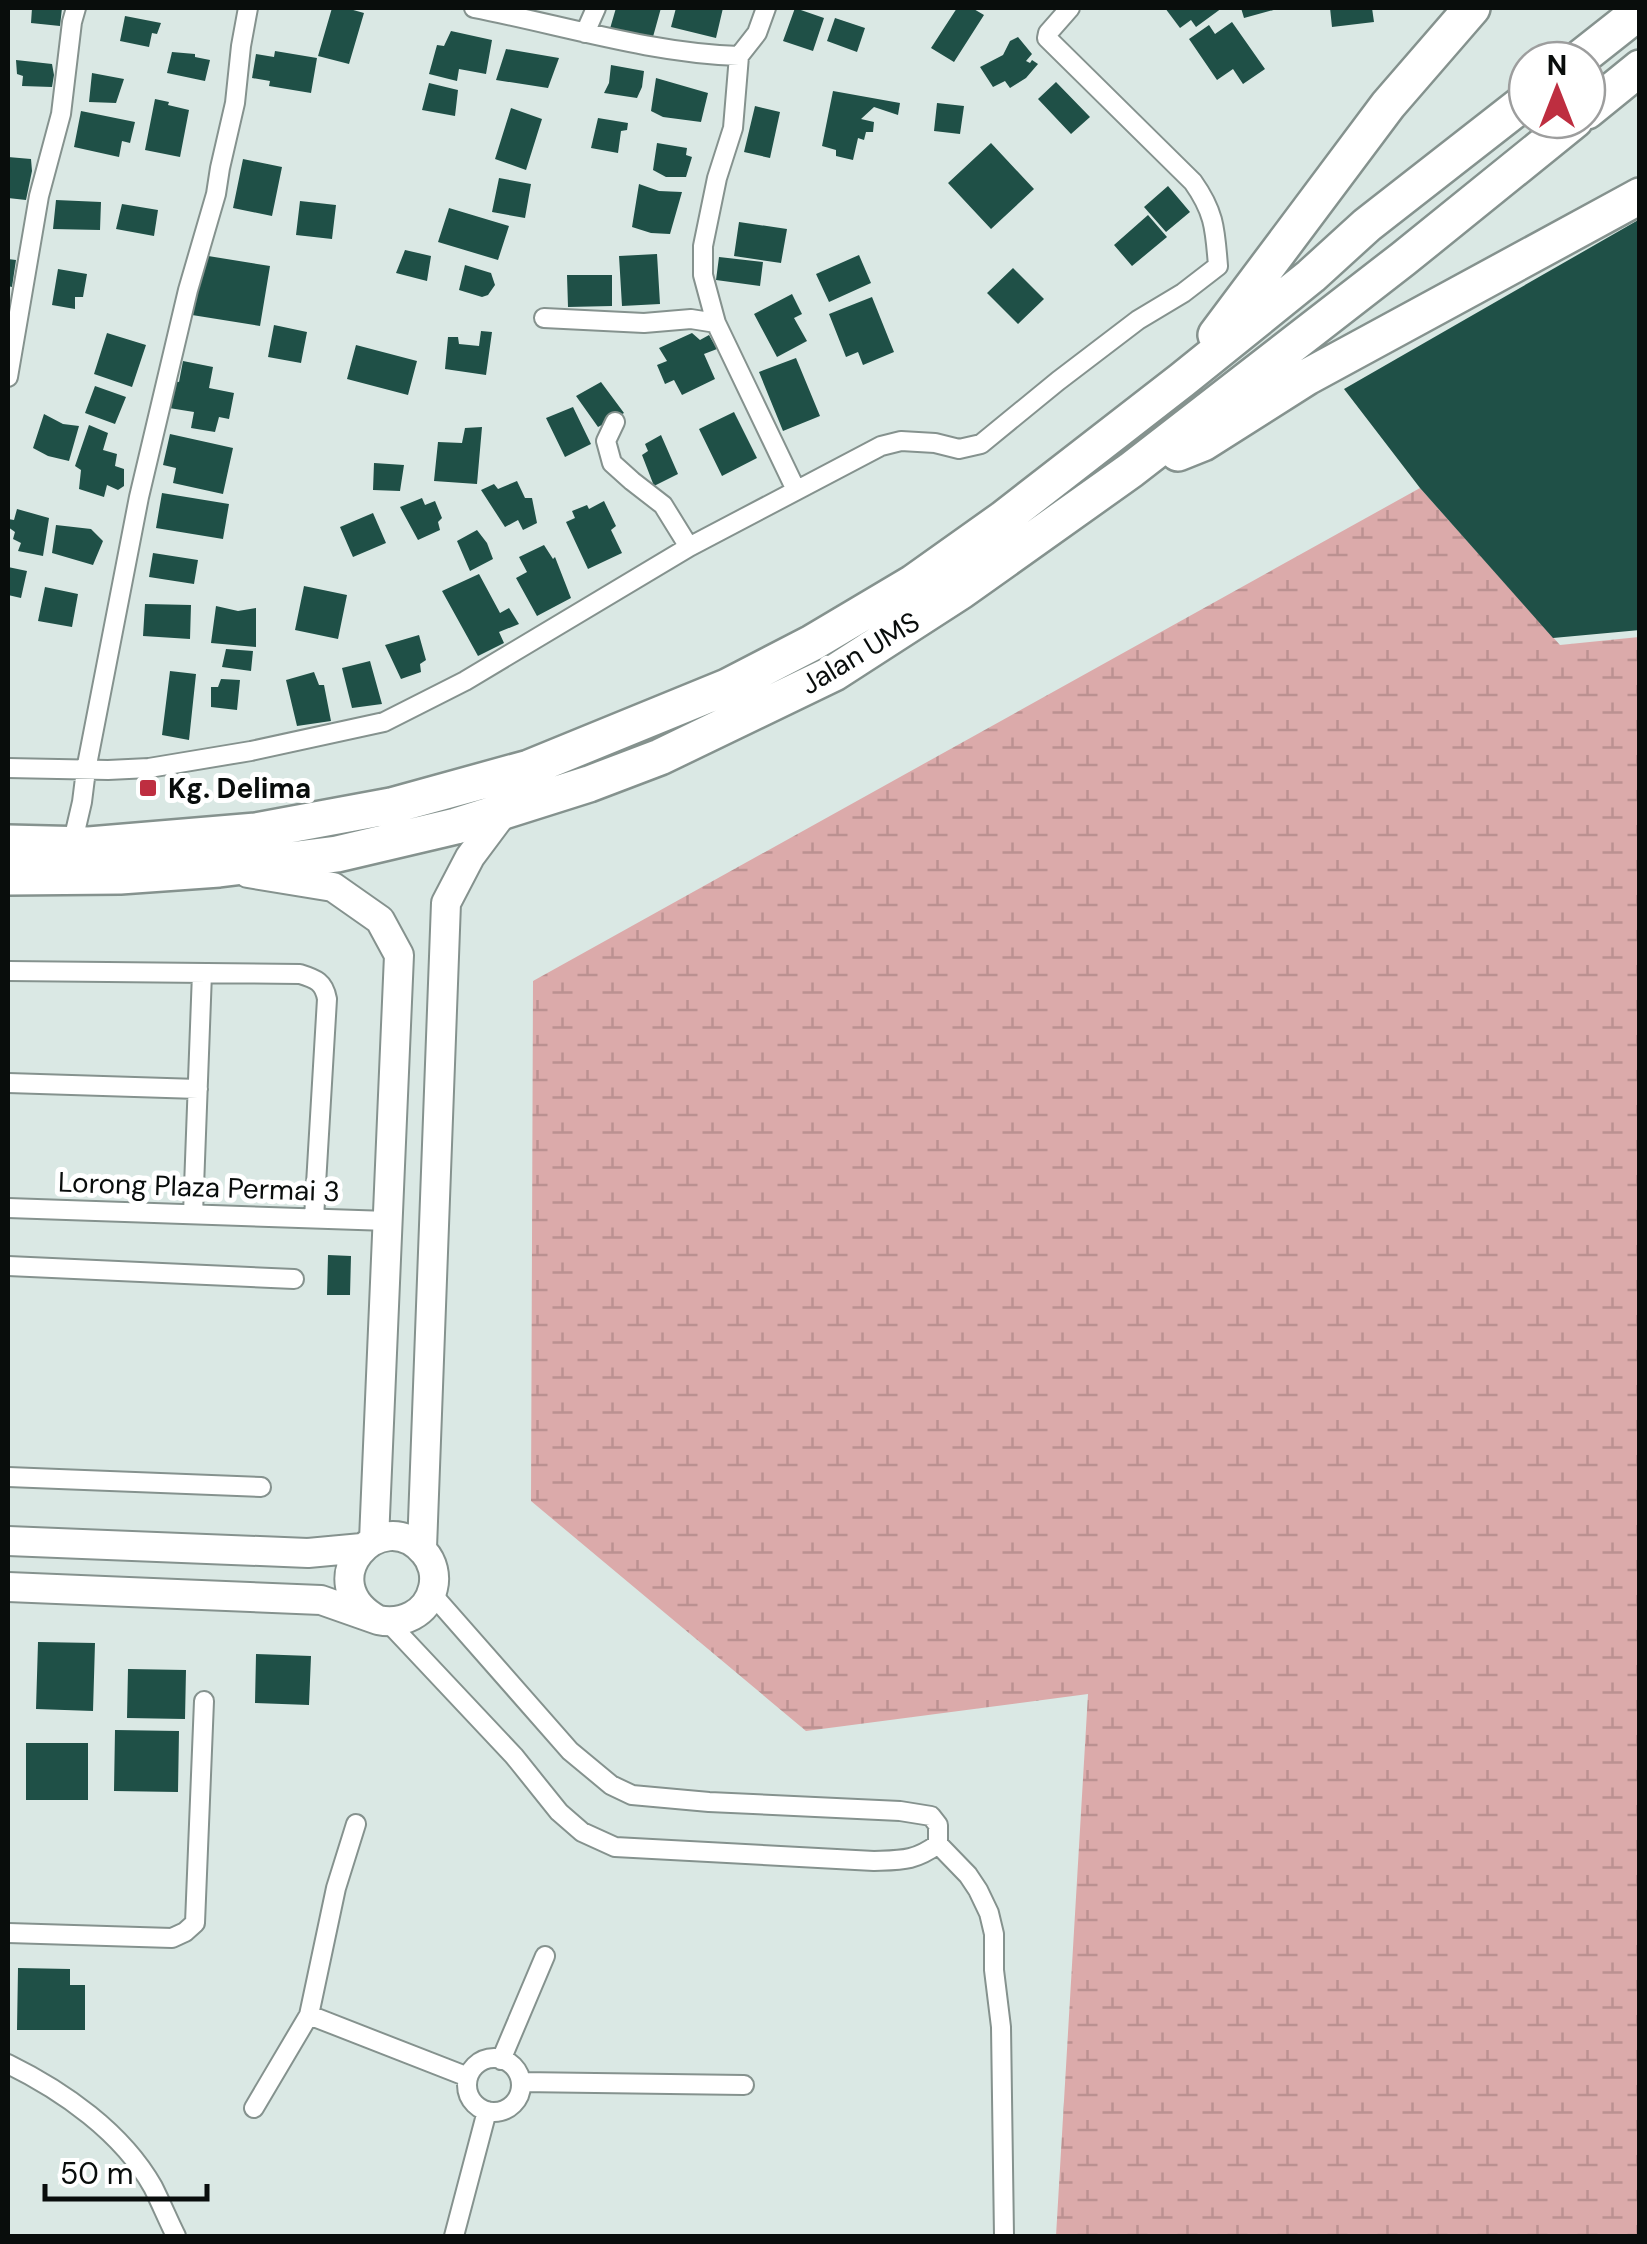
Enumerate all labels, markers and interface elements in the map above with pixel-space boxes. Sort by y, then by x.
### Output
north arrow [1507,40,1607,140]
text: N [1547,47,1567,84]
street label: Jalan UMS [794,603,926,703]
place label: Kg. Delima [168,770,311,807]
marker: Kg. Delima [137,777,159,799]
street label: Lorong Plaza Permai 3 [57,1164,341,1210]
scale bar [45,2139,208,2201]
text: 50 m [60,2154,134,2193]

